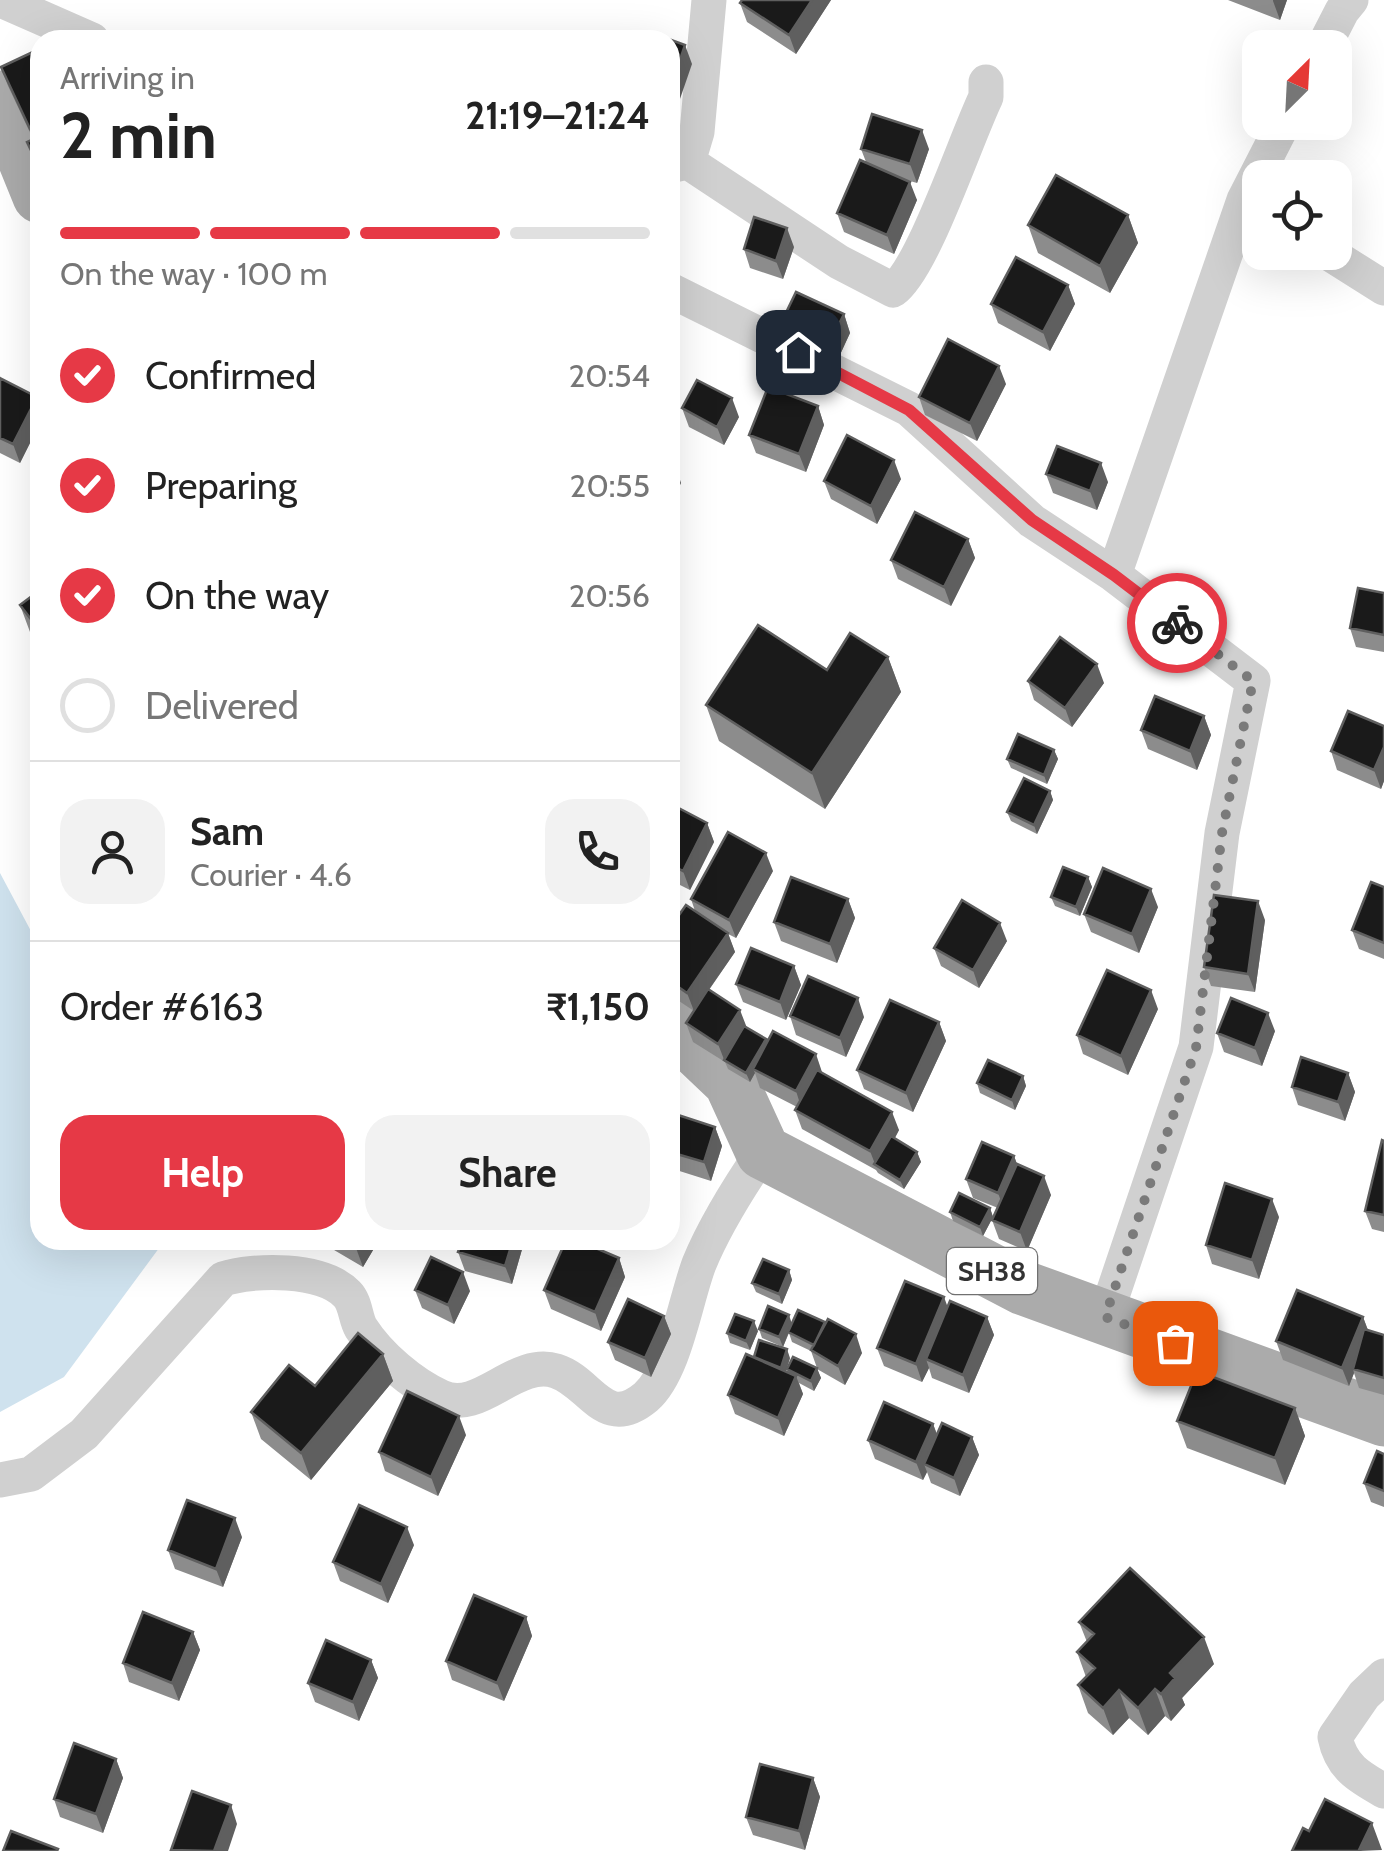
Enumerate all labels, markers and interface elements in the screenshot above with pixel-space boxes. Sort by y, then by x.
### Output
north arrow [1242,30,1352,140]
map controls [1242,30,1352,270]
text: Arriving in [60,58,195,97]
text: 21:19–21:24 [465,92,650,139]
text: 2 min [60,95,217,174]
button: locate [1242,160,1352,270]
text: On the way · 100 m [60,254,328,293]
pin [756,310,841,395]
icon: home [771,325,826,380]
icon: check [60,348,115,403]
text: Confirmed [145,352,316,399]
text: 20:54 [568,356,650,395]
icon: check [60,458,115,513]
text: Preparing [145,462,297,509]
text: 20:55 [570,466,650,505]
icon: check [60,568,115,623]
text: On the way [145,572,329,619]
courier [1127,573,1227,673]
text: 20:56 [569,576,650,615]
icon: bike [1150,596,1205,651]
text: Delivered [145,682,299,729]
button: person [60,799,165,904]
button: phone [545,799,650,904]
text: Sam [190,808,264,855]
text: Courier · 4.6 [190,855,352,894]
text: Order #6163 [60,983,264,1030]
text: ₹1,150 [546,983,650,1030]
button: Help [60,1115,345,1230]
button: Share [365,1115,650,1230]
road number: SH38 [947,1248,1037,1294]
pin [1133,1301,1218,1386]
icon: bag [1148,1316,1203,1371]

